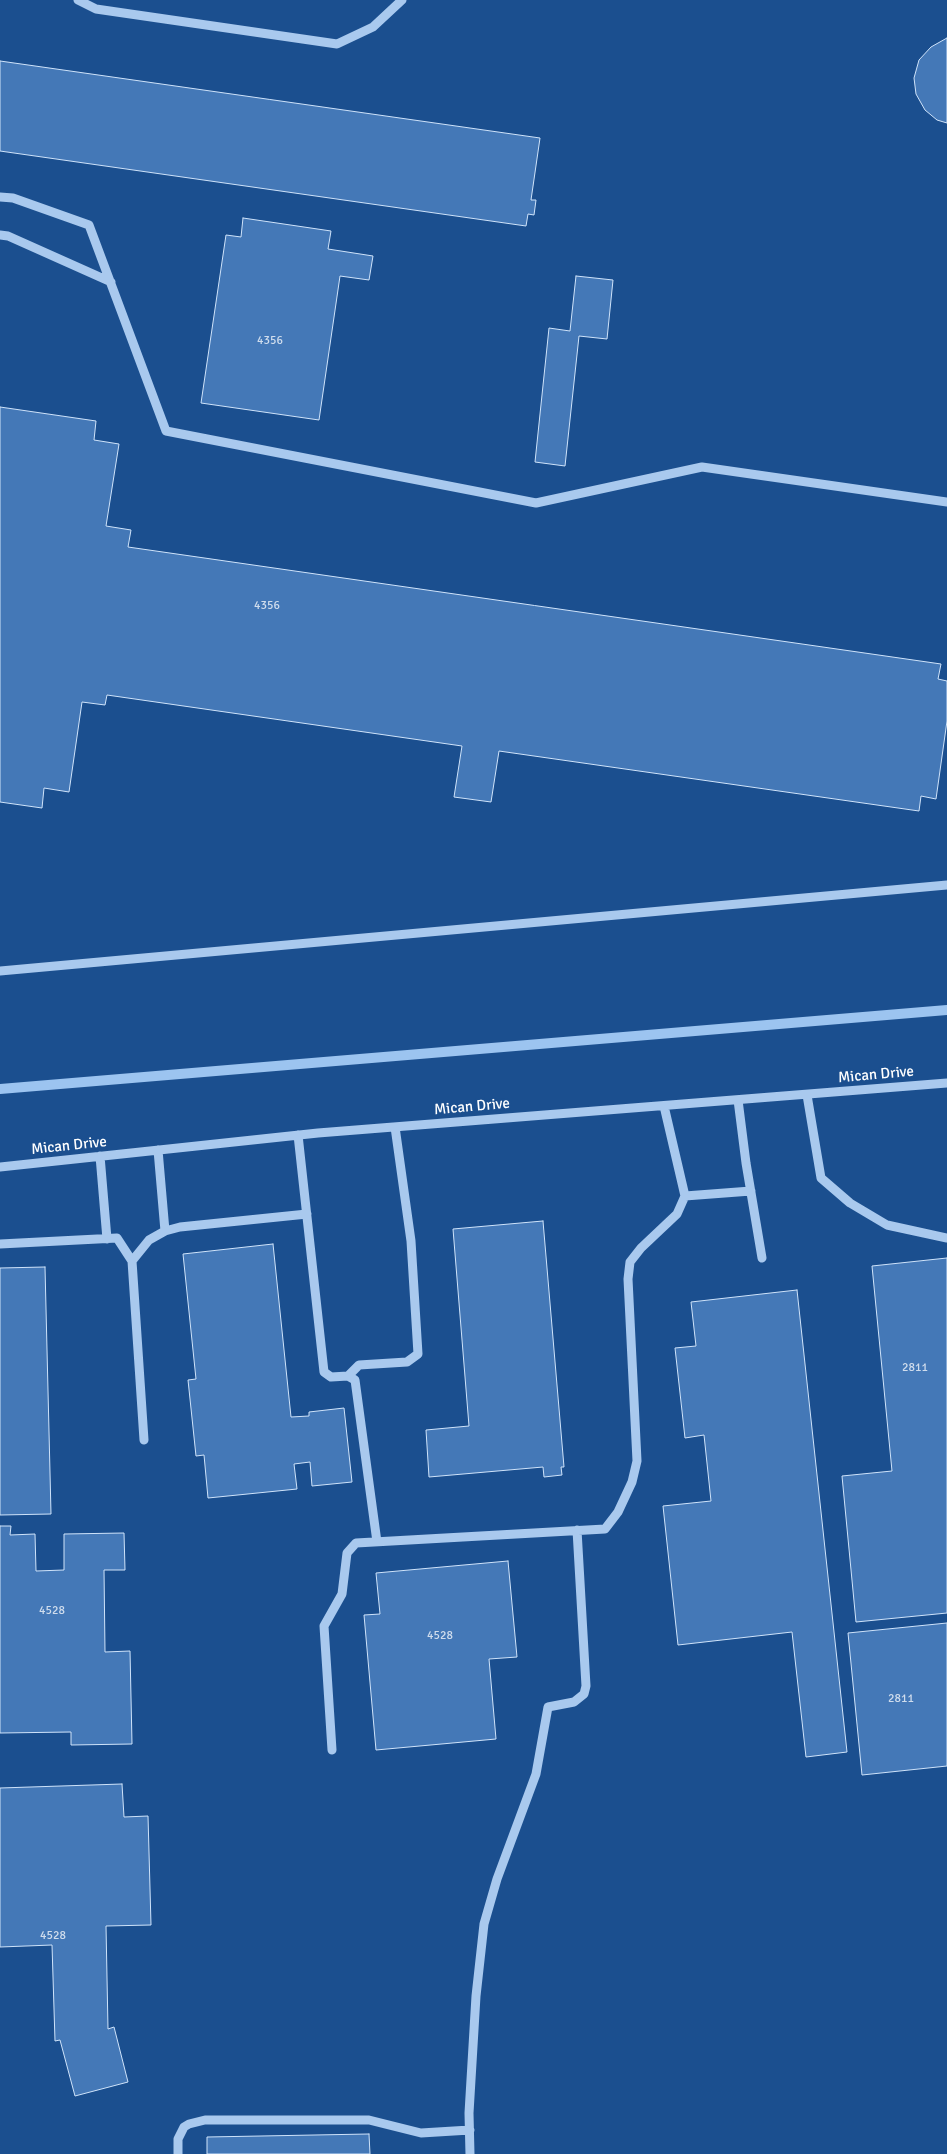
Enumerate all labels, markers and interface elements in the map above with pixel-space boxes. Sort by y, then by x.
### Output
house number: 4356 [257,334,283,348]
house number: 4356 [254,599,280,613]
street label: Mican Drive [837,1063,915,1087]
street label: Mican Drive [433,1095,511,1119]
street label: Mican Drive [30,1133,108,1159]
house number: 2811 [902,1361,928,1375]
house number: 4528 [39,1604,65,1618]
house number: 4528 [427,1629,453,1643]
house number: 2811 [888,1692,914,1706]
house number: 4528 [40,1929,66,1943]

